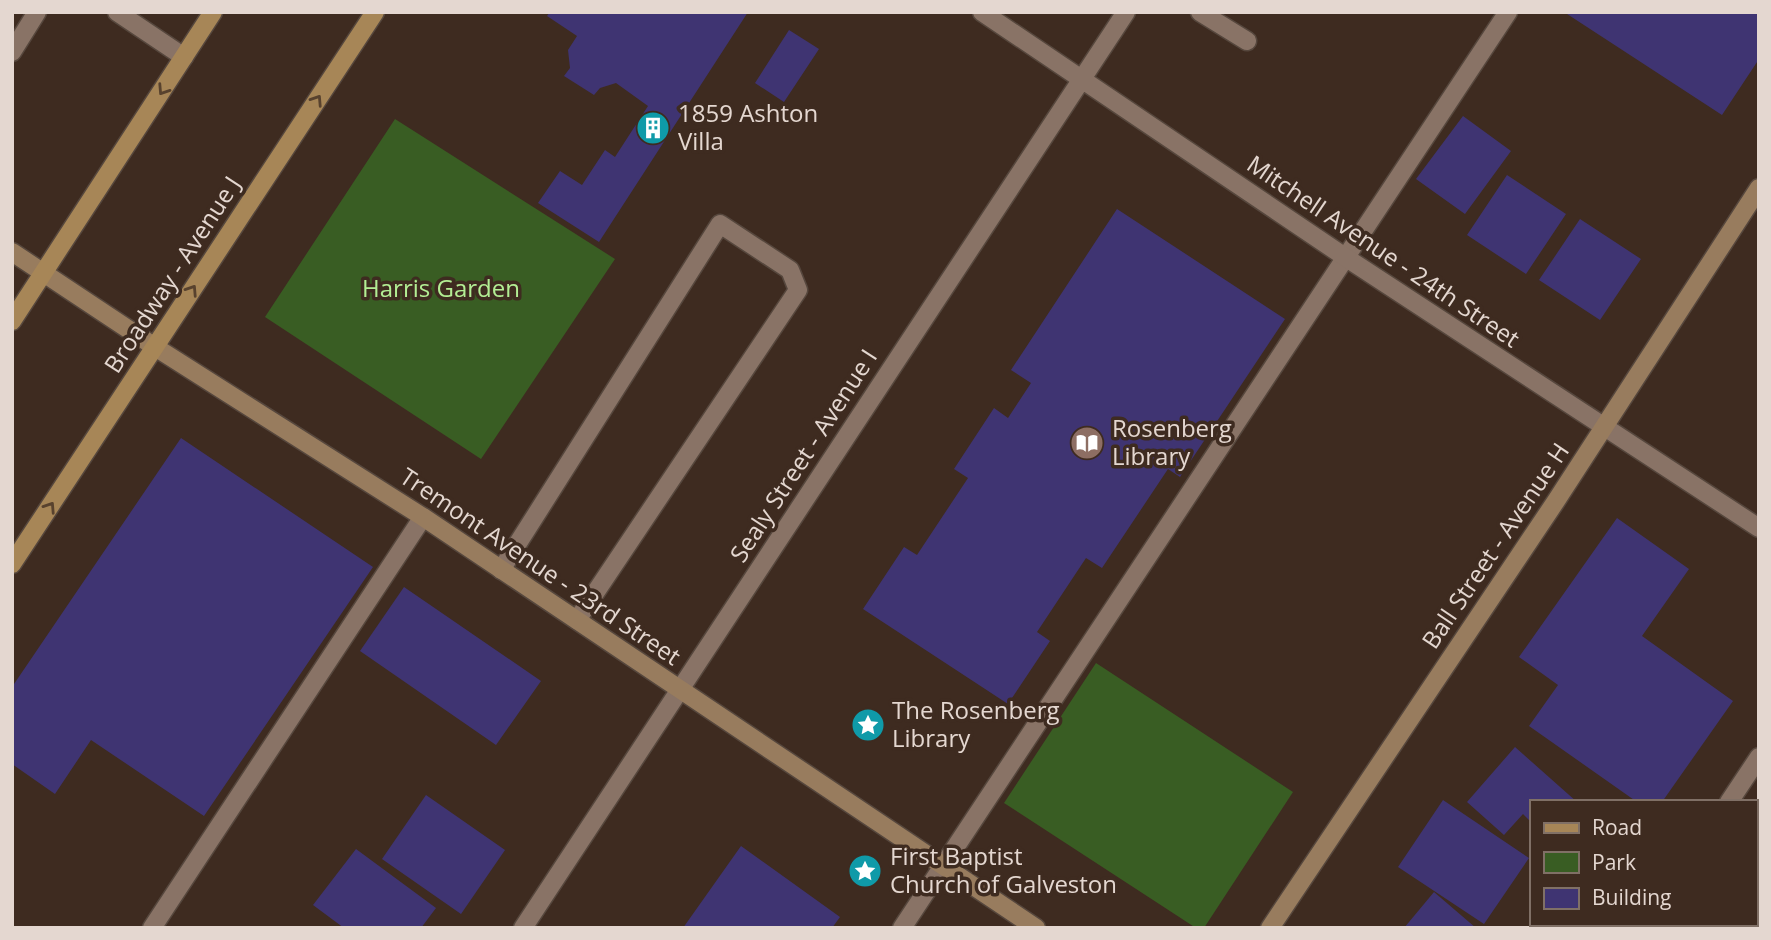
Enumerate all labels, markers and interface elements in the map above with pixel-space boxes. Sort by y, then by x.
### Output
one-way arrow [158,82,171,95]
one-way arrow [309,95,321,108]
place label: 1859 Ashton Villa [678,96,818,157]
building icon: 1859 Ashton Villa [634,109,672,147]
street label: Mitchell Avenue - 24th Street [1241,147,1527,354]
street label: Broadway - Avenue J [96,170,248,379]
park label: Harris Garden [362,271,520,304]
one-way arrow [184,285,196,298]
street label: Sealy Street - Avenue I [721,342,884,568]
place label: Rosenberg Library [1112,411,1232,472]
library icon: Rosenberg Library [1068,424,1106,462]
street label: Ball Street - Avenue H [1413,436,1576,655]
street label: Tremont Avenue - 23rd Street [394,459,688,672]
one-way arrow [41,502,54,515]
place label: The Rosenberg Library [892,693,1060,754]
place icon: The Rosenberg Library [849,706,887,744]
legend [1530,800,1757,926]
text: Road [1592,813,1642,841]
place label: First Baptist Church of Galveston [890,839,1117,900]
text: Park [1592,848,1636,876]
place icon: First Baptist Church of Galveston [846,852,884,890]
text: Building [1592,883,1671,911]

